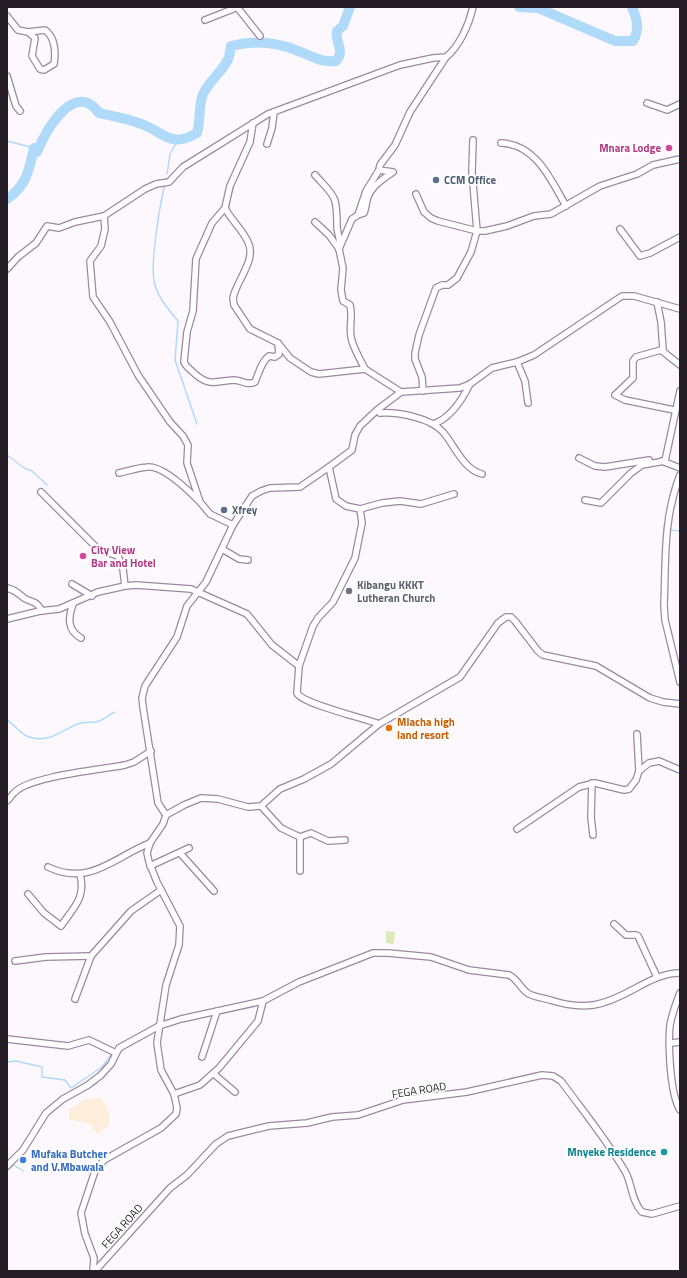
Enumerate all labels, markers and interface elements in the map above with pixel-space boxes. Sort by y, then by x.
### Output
place label: Mnara Lodge [599,140,661,156]
marker: Mnara Lodge [664,143,674,153]
place label: CCM Office [444,172,497,188]
marker: CCM Office [431,175,441,185]
place label: Xfrey [232,502,258,518]
marker: Xfrey [219,505,229,515]
place label: City View Bar and Hotel [91,542,156,571]
marker: City View Bar and Hotel [78,551,88,561]
place label: Kibangu KKKT Lutheran Church [357,577,435,606]
marker: Kibangu KKKT Lutheran Church [344,586,354,596]
place label: Mlacha high land resort [397,714,455,743]
marker: Mlacha high land resort [384,723,394,733]
street label: FEGA ROAD [391,1078,447,1102]
place label: Mnyeke Residence [567,1144,656,1160]
place label: Mufaka Butcher and V.Mbawala [31,1146,107,1175]
marker: Mnyeke Residence [659,1147,669,1157]
marker: Mufaka Butcher and V.Mbawala [18,1155,28,1165]
street label: FEGA ROAD [98,1200,146,1252]

